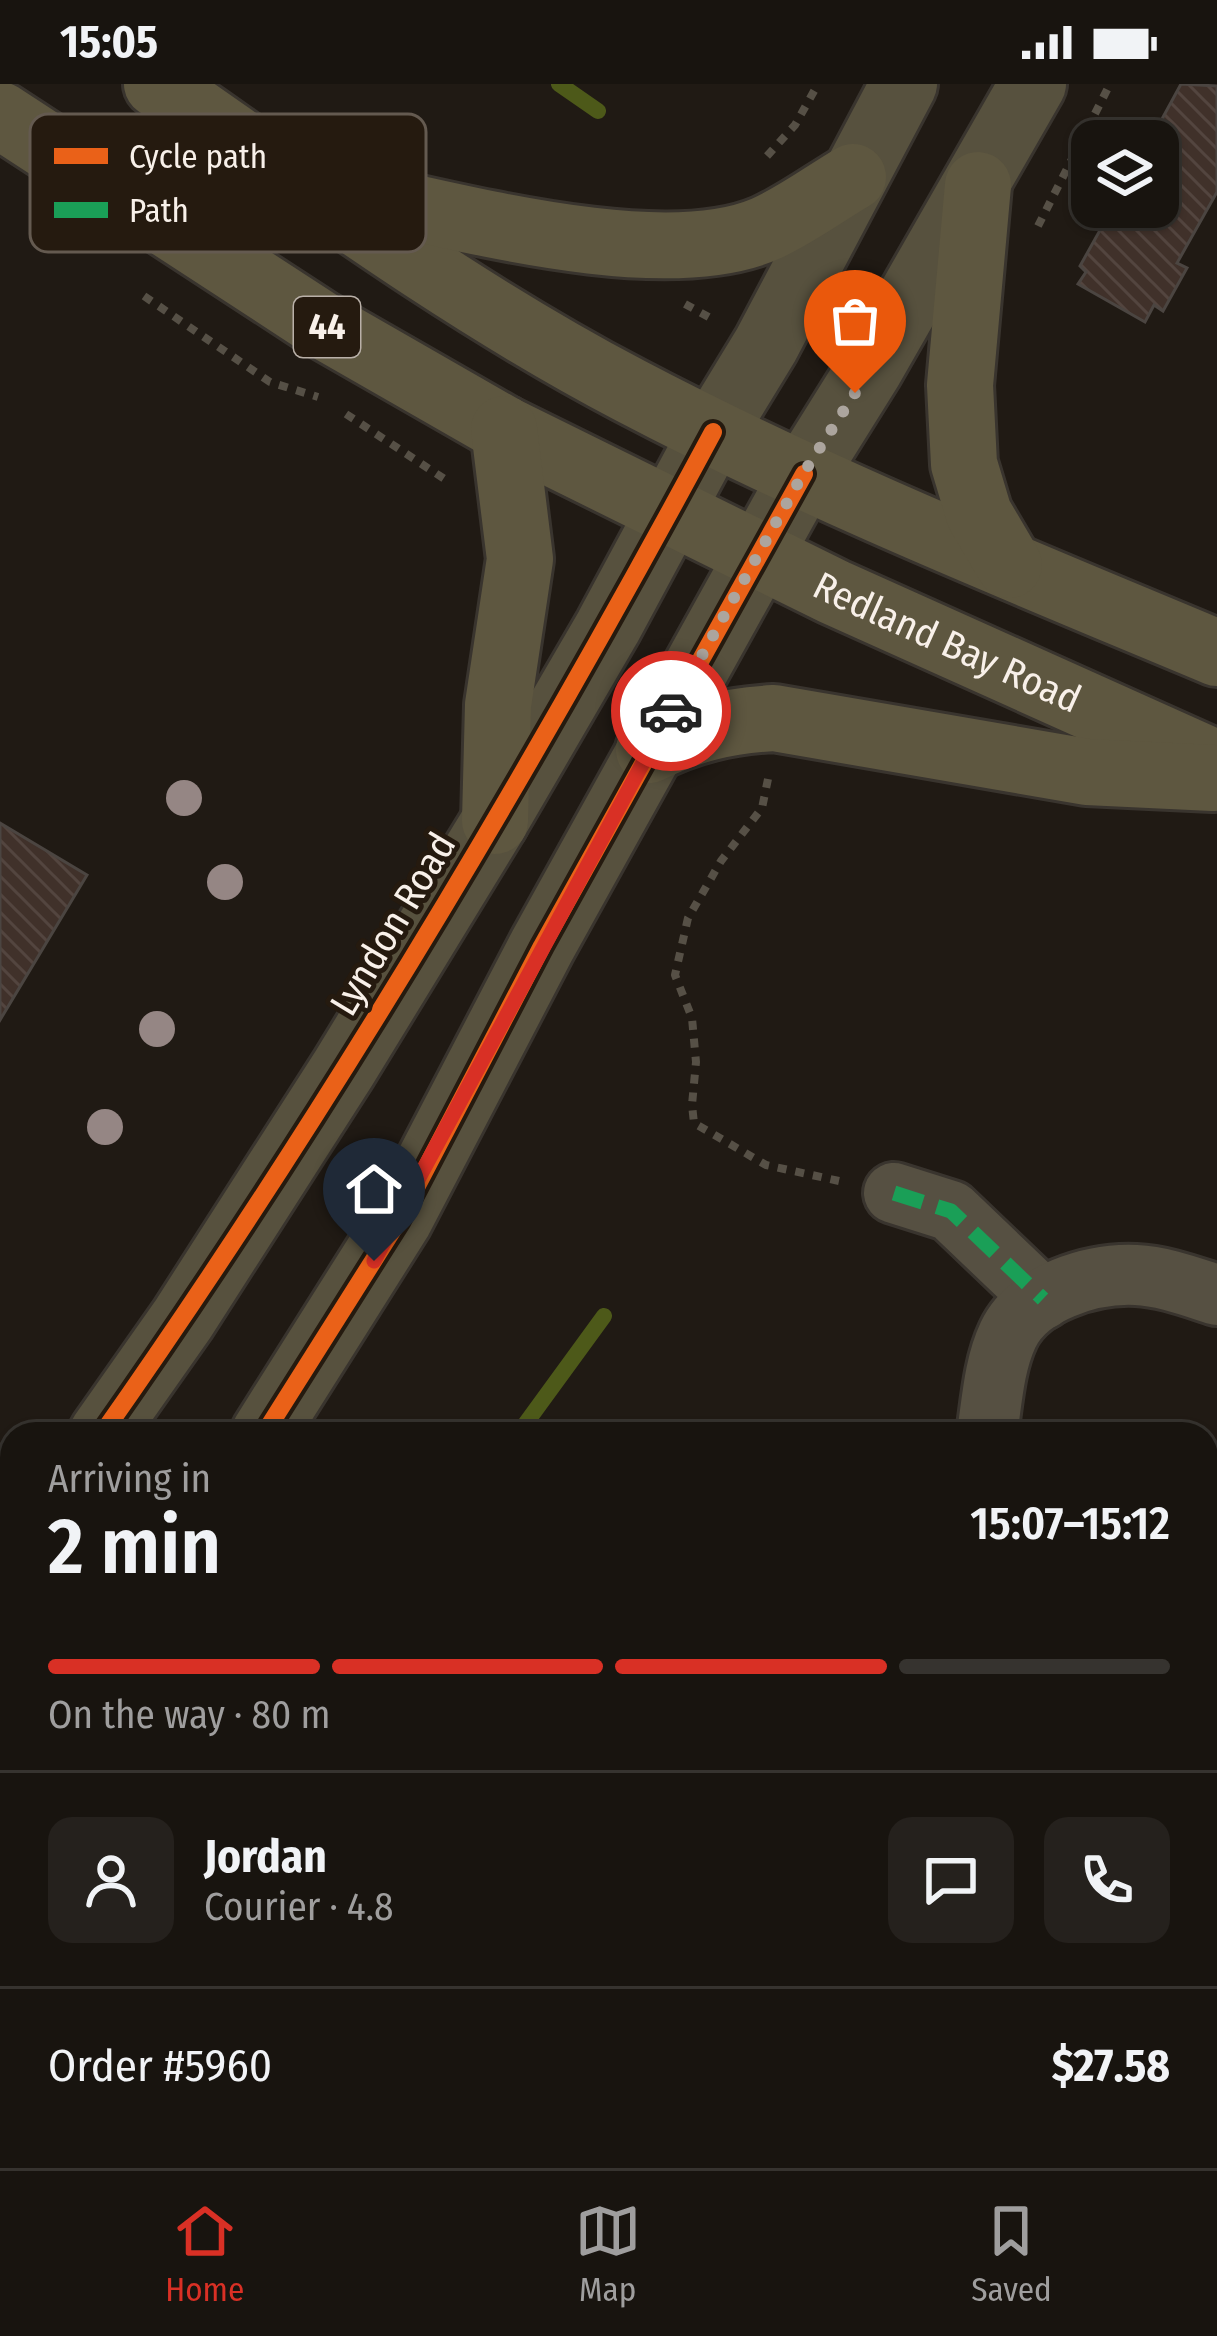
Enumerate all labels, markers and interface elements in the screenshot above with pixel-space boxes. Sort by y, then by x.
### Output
text: 15:05 [60,15,158,69]
legend [30,114,426,252]
map controls [1071,120,1179,228]
button: layers [1071,120,1179,228]
text: Cycle path [129,137,267,177]
text: Path [129,191,189,231]
pin [804,270,906,393]
icon: bag [822,288,888,354]
road number: 44 [294,297,360,357]
street label: Redland Bay Road [806,562,1088,723]
courier [611,651,731,771]
icon: car [638,678,704,744]
street label: Lyndon Road [321,824,465,1024]
pin [323,1138,425,1261]
icon: home [341,1156,407,1222]
text: Arriving in [48,1456,211,1502]
text: 15:07–15:12 [970,1497,1170,1551]
text: 2 min [48,1500,221,1594]
text: On the way · 80 m [48,1692,330,1738]
button: person [48,1817,174,1943]
button: chat [888,1817,1014,1943]
button: phone [1044,1817,1170,1943]
text: Jordan [204,1830,327,1884]
text: Courier · 4.8 [204,1884,394,1930]
text: Order #5960 [48,2039,272,2093]
text: $27.58 [1052,2039,1170,2093]
tab: Home [165,2198,244,2310]
tab: Map [575,2198,641,2310]
tab: Saved [971,2198,1052,2310]

